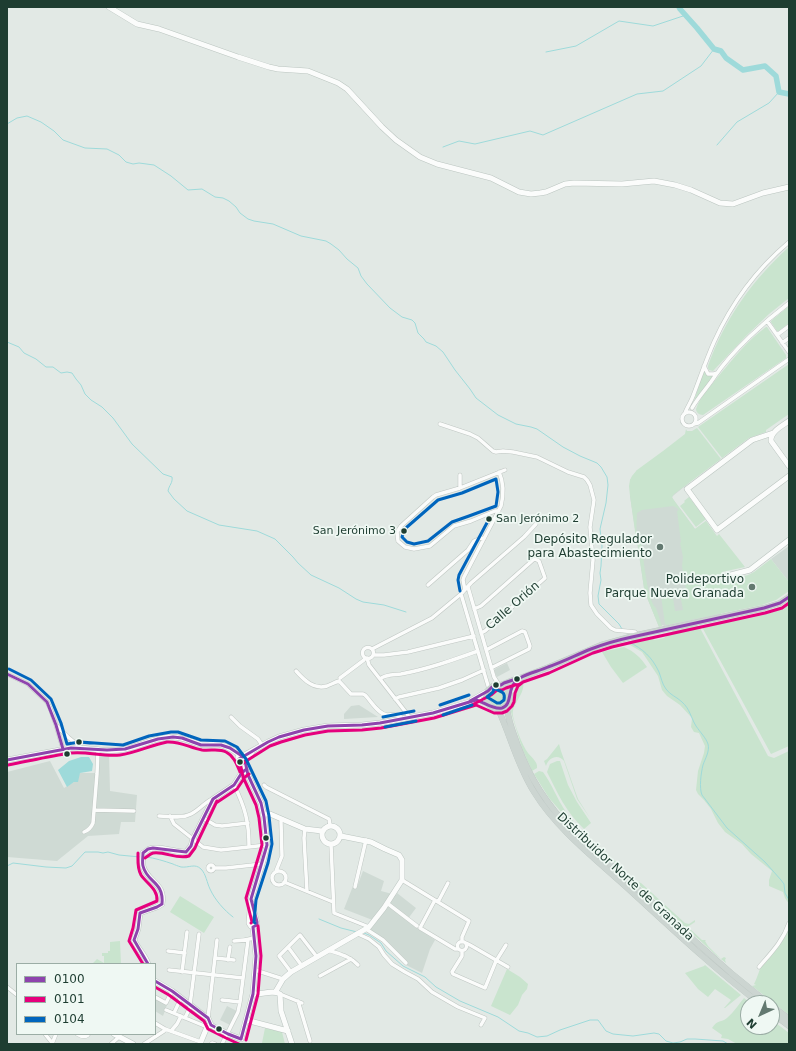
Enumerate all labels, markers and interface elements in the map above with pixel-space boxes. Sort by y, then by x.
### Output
place label: San Jerónimo 2 [496,512,579,526]
marker: San Jerónimo 2 [484,514,494,524]
place label: San Jerónimo 3 [313,524,396,538]
marker: San Jerónimo 3 [399,526,409,536]
place label: Depósito Regulador para Abastecimiento [527,533,652,561]
marker: Depósito Regulador para Abastecimiento [655,542,665,552]
place label: Polideportivo Parque Nueva Granada [605,573,744,601]
street label: Calle Orión [483,579,543,633]
marker: Polideportivo Parque Nueva Granada [747,582,757,592]
unlabelled marker [512,674,522,684]
unlabelled marker [491,680,501,690]
unlabelled marker [74,737,84,747]
unlabelled marker [62,749,72,759]
unlabelled marker [235,757,245,767]
street label: Distribuidor Norte de Granada [554,810,696,944]
unlabelled marker [261,833,271,843]
legend [16,963,156,1035]
text: 0100 [54,972,85,986]
text: 0101 [54,992,85,1006]
north arrow [740,995,780,1035]
text: 0104 [54,1012,85,1026]
text: N [744,1015,760,1031]
unlabelled marker [214,1024,224,1034]

